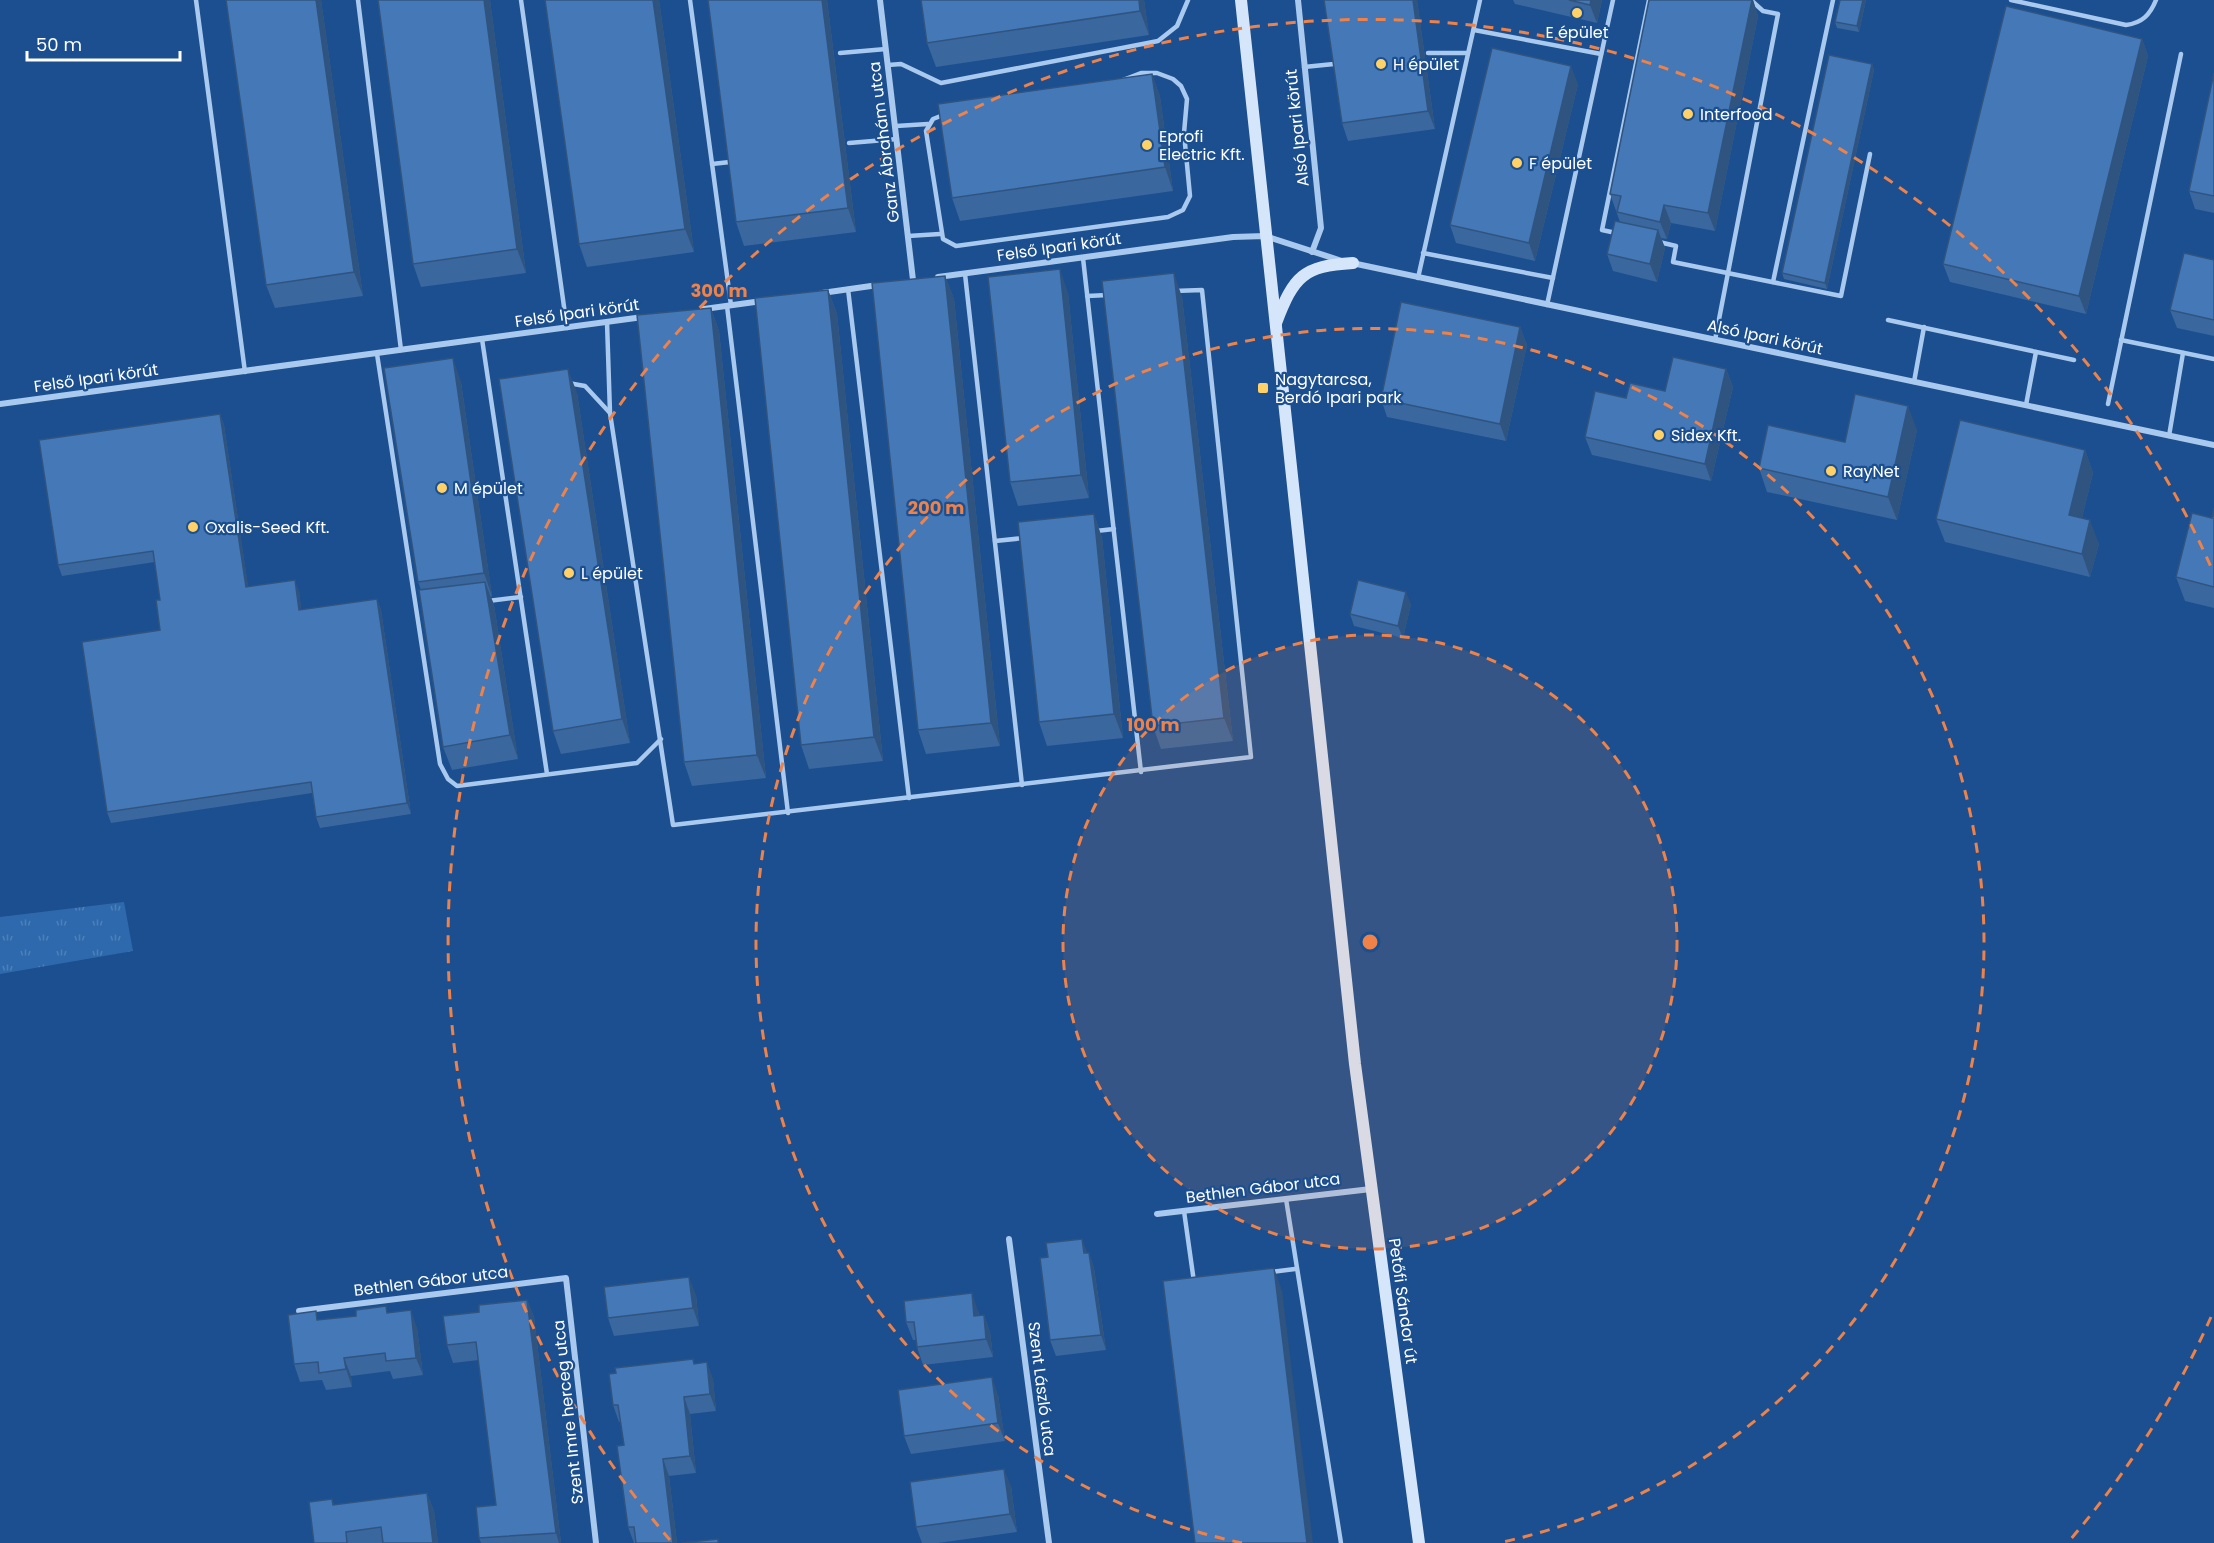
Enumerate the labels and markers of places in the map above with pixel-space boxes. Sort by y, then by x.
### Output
marker: E épület [1570,6,1584,20]
place label: E épület [1545,21,1609,44]
place label: H épület [1393,53,1459,76]
marker: H épület [1374,57,1388,71]
place label: Interfood [1700,103,1772,126]
marker: Interfood [1681,107,1695,121]
place label: Eprofi Electric Kft. [1159,125,1245,166]
marker: Eprofi Electric Kft. [1140,138,1154,152]
place label: F épület [1529,152,1592,175]
marker: F épület [1510,156,1524,170]
place label: Nagytarcsa, Berdó Ipari park [1275,368,1402,409]
marker: Nagytarcsa, Berdó Ipari park [1256,381,1270,395]
place label: Sidex Kft. [1671,424,1741,447]
marker: Sidex Kft. [1652,428,1666,442]
place label: RayNet [1843,460,1900,483]
marker: RayNet [1824,464,1838,478]
place label: M épület [454,477,523,500]
marker: M épület [435,481,449,495]
place label: Oxalis-Seed Kft. [205,516,329,539]
marker: Oxalis-Seed Kft. [186,520,200,534]
place label: L épület [581,562,643,585]
marker: L épület [562,566,576,580]
centre of rings [1360,932,1380,952]

